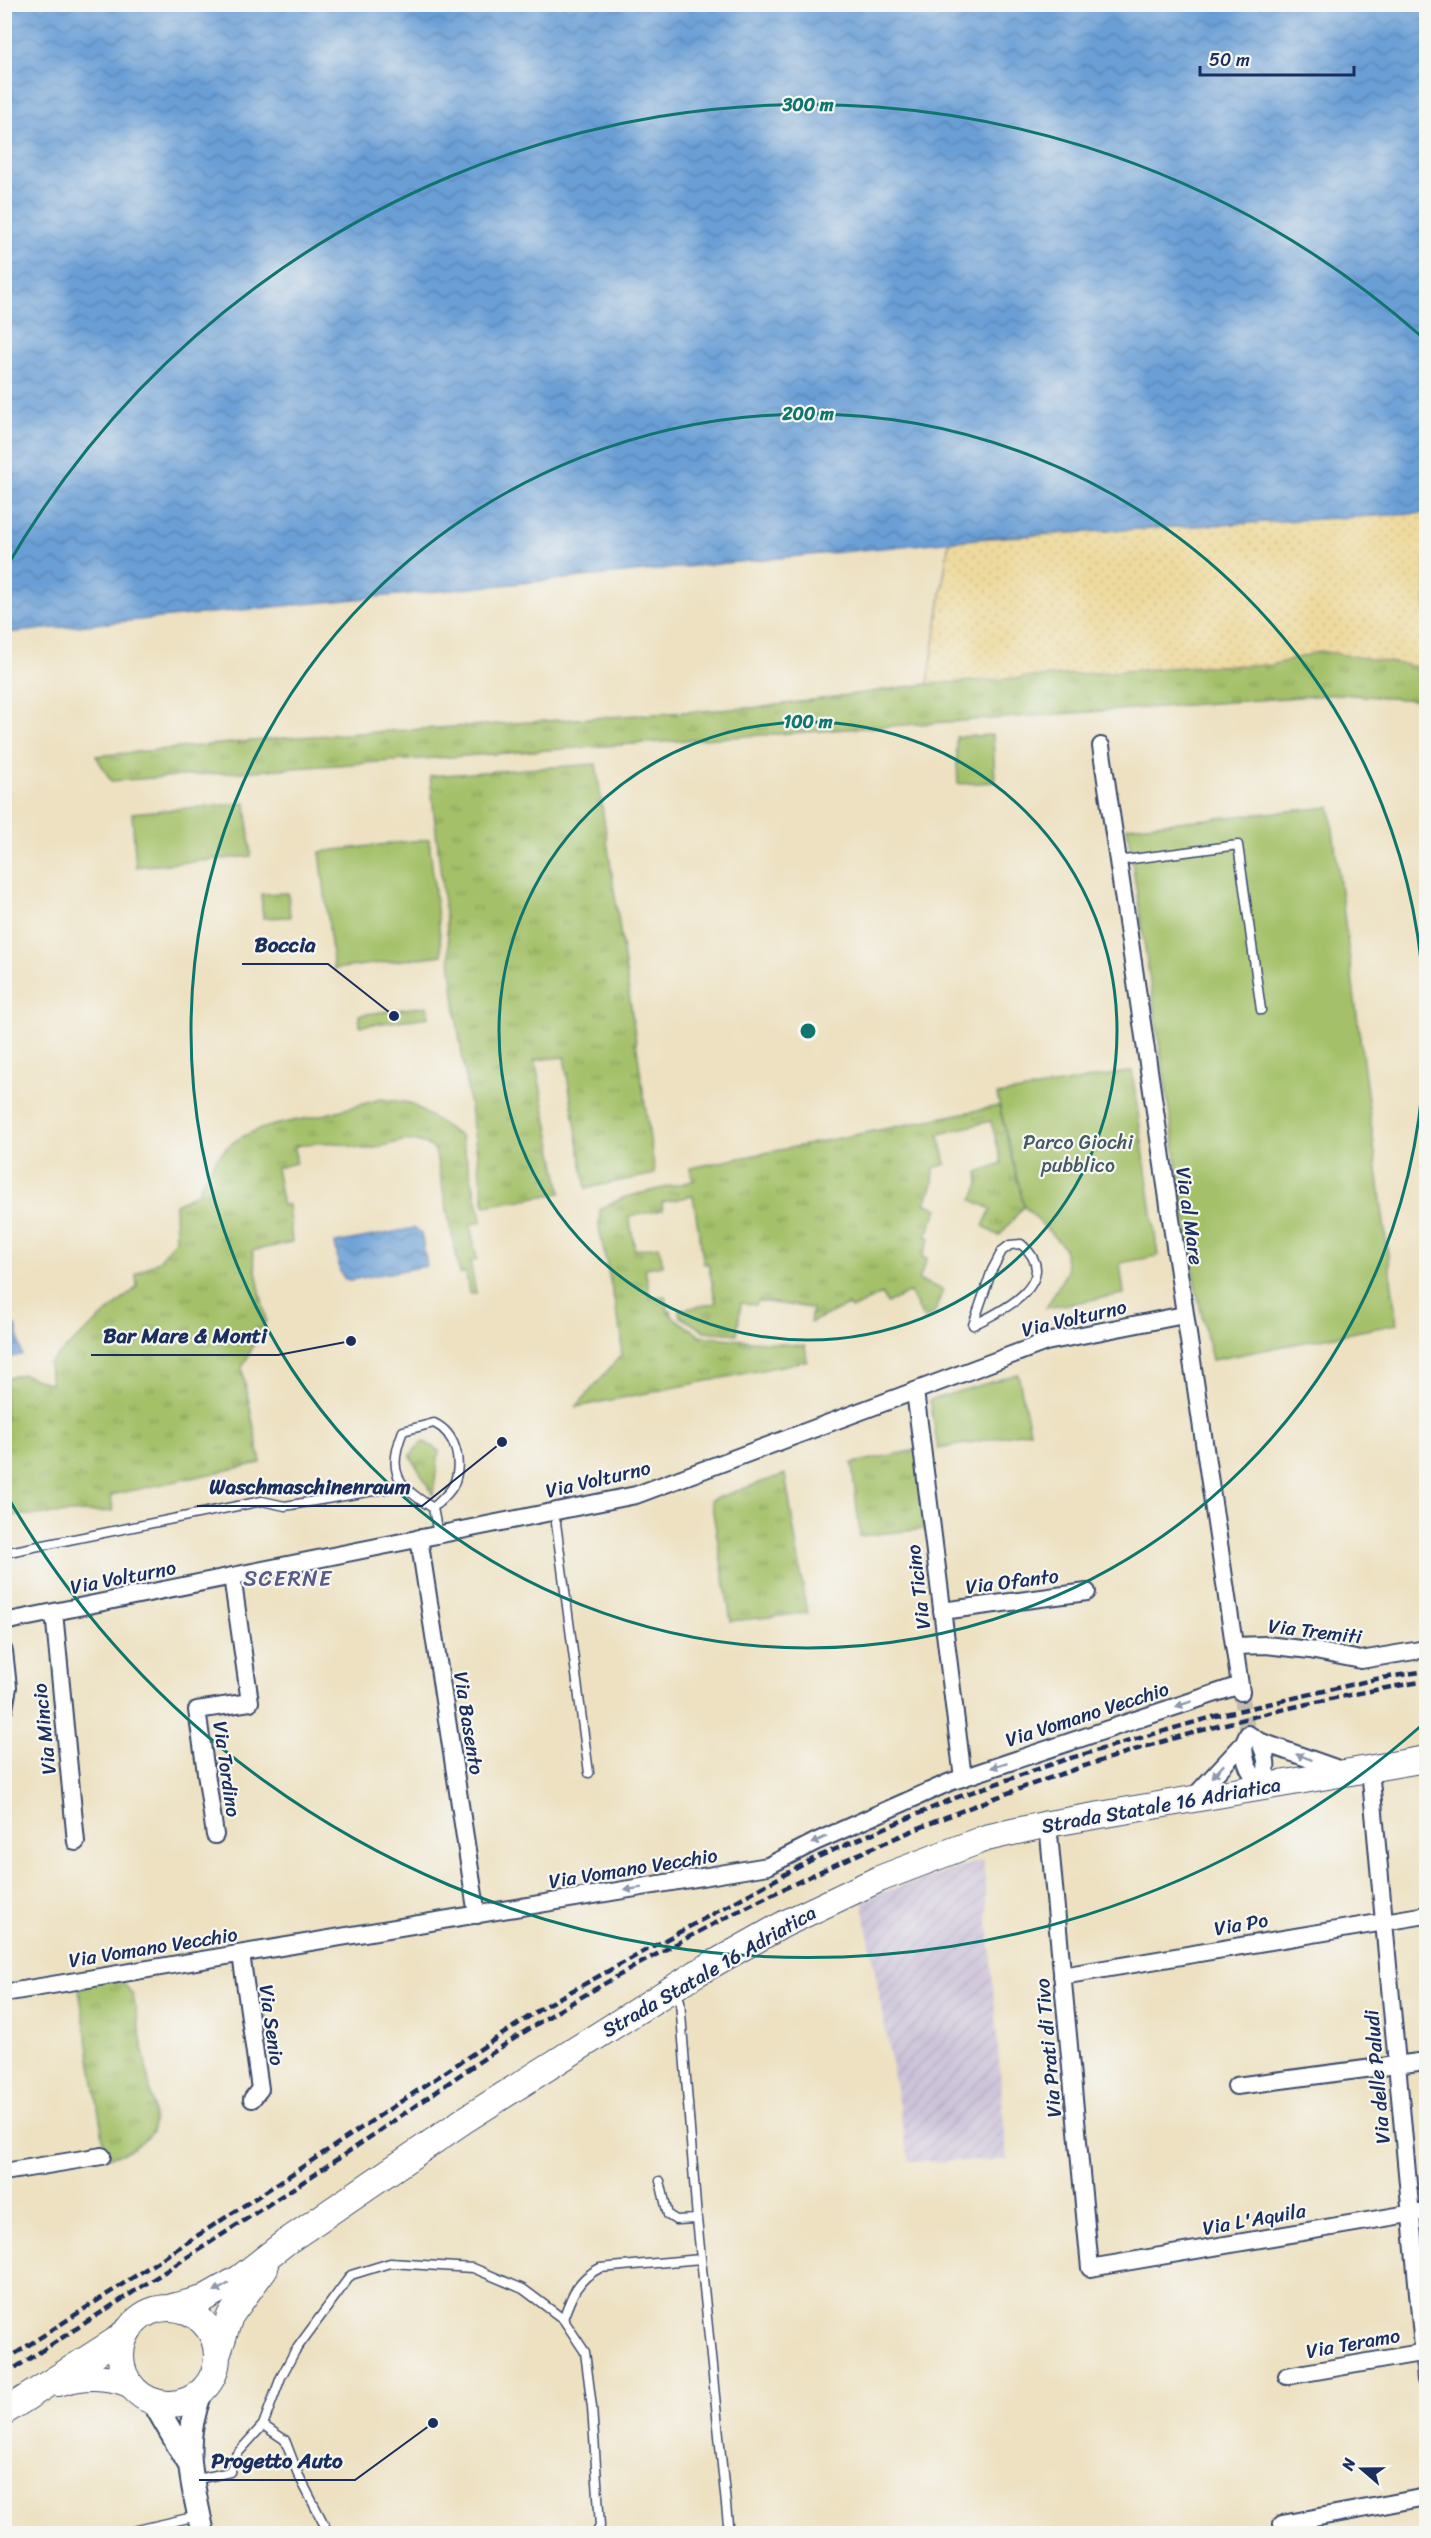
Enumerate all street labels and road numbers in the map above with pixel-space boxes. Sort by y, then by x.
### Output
street label: Via al Mare [1165,1165,1214,1267]
street label: Via Volturno [1018,1289,1130,1348]
street label: Via Volturno [542,1450,654,1509]
street label: Via Ticino [896,1543,941,1631]
street label: Via Volturno [67,1550,179,1605]
street label: Via Ofanto [964,1558,1061,1605]
street label: Via Tremiti [1266,1608,1365,1655]
street label: Via Basento [443,1669,494,1777]
street label: Via Vomano Vecchio [1001,1672,1174,1757]
street label: Via Mincio [22,1682,67,1776]
street label: Via Tordino [202,1719,251,1819]
street label: Strada Statale 16 Adriatica [1039,1767,1284,1844]
street label: Via Vomano Vecchio [546,1838,720,1899]
street label: Strada Statale 16 Adriatica [595,1896,823,2047]
street label: Via Po [1211,1903,1271,1946]
street label: Via Vomano Vecchio [66,1917,240,1978]
street label: Via Prati di Tivo [1025,1977,1072,2119]
street label: Via Senio [249,1982,294,2068]
street label: Via delle Paludi [1354,2007,1401,2145]
street label: Via L'Aquila [1200,2193,1309,2246]
street label: Via Teramo [1303,2318,1403,2369]

